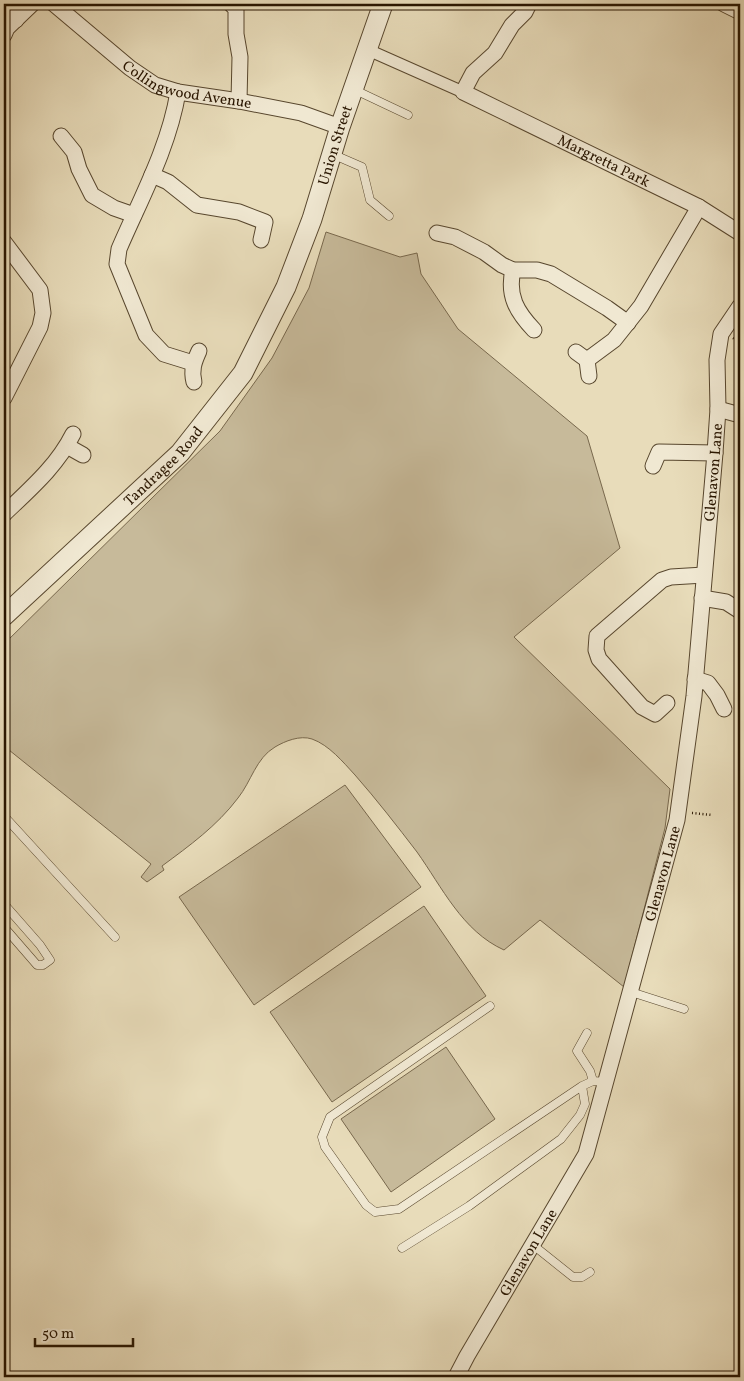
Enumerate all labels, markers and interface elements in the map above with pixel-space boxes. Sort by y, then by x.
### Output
street label: Collingwood Avenue [117,56,253,115]
street label: Union Street [314,103,359,188]
street label: Margretta Park [553,131,653,193]
street label: Tandragee Road [120,422,209,512]
street label: Glenavon Lane [700,423,729,522]
street label: Glenavon Lane [641,824,687,924]
street label: Glenavon Lane [495,1205,563,1301]
scale bar [35,1316,132,1348]
text: 50 m [42,1324,74,1345]

